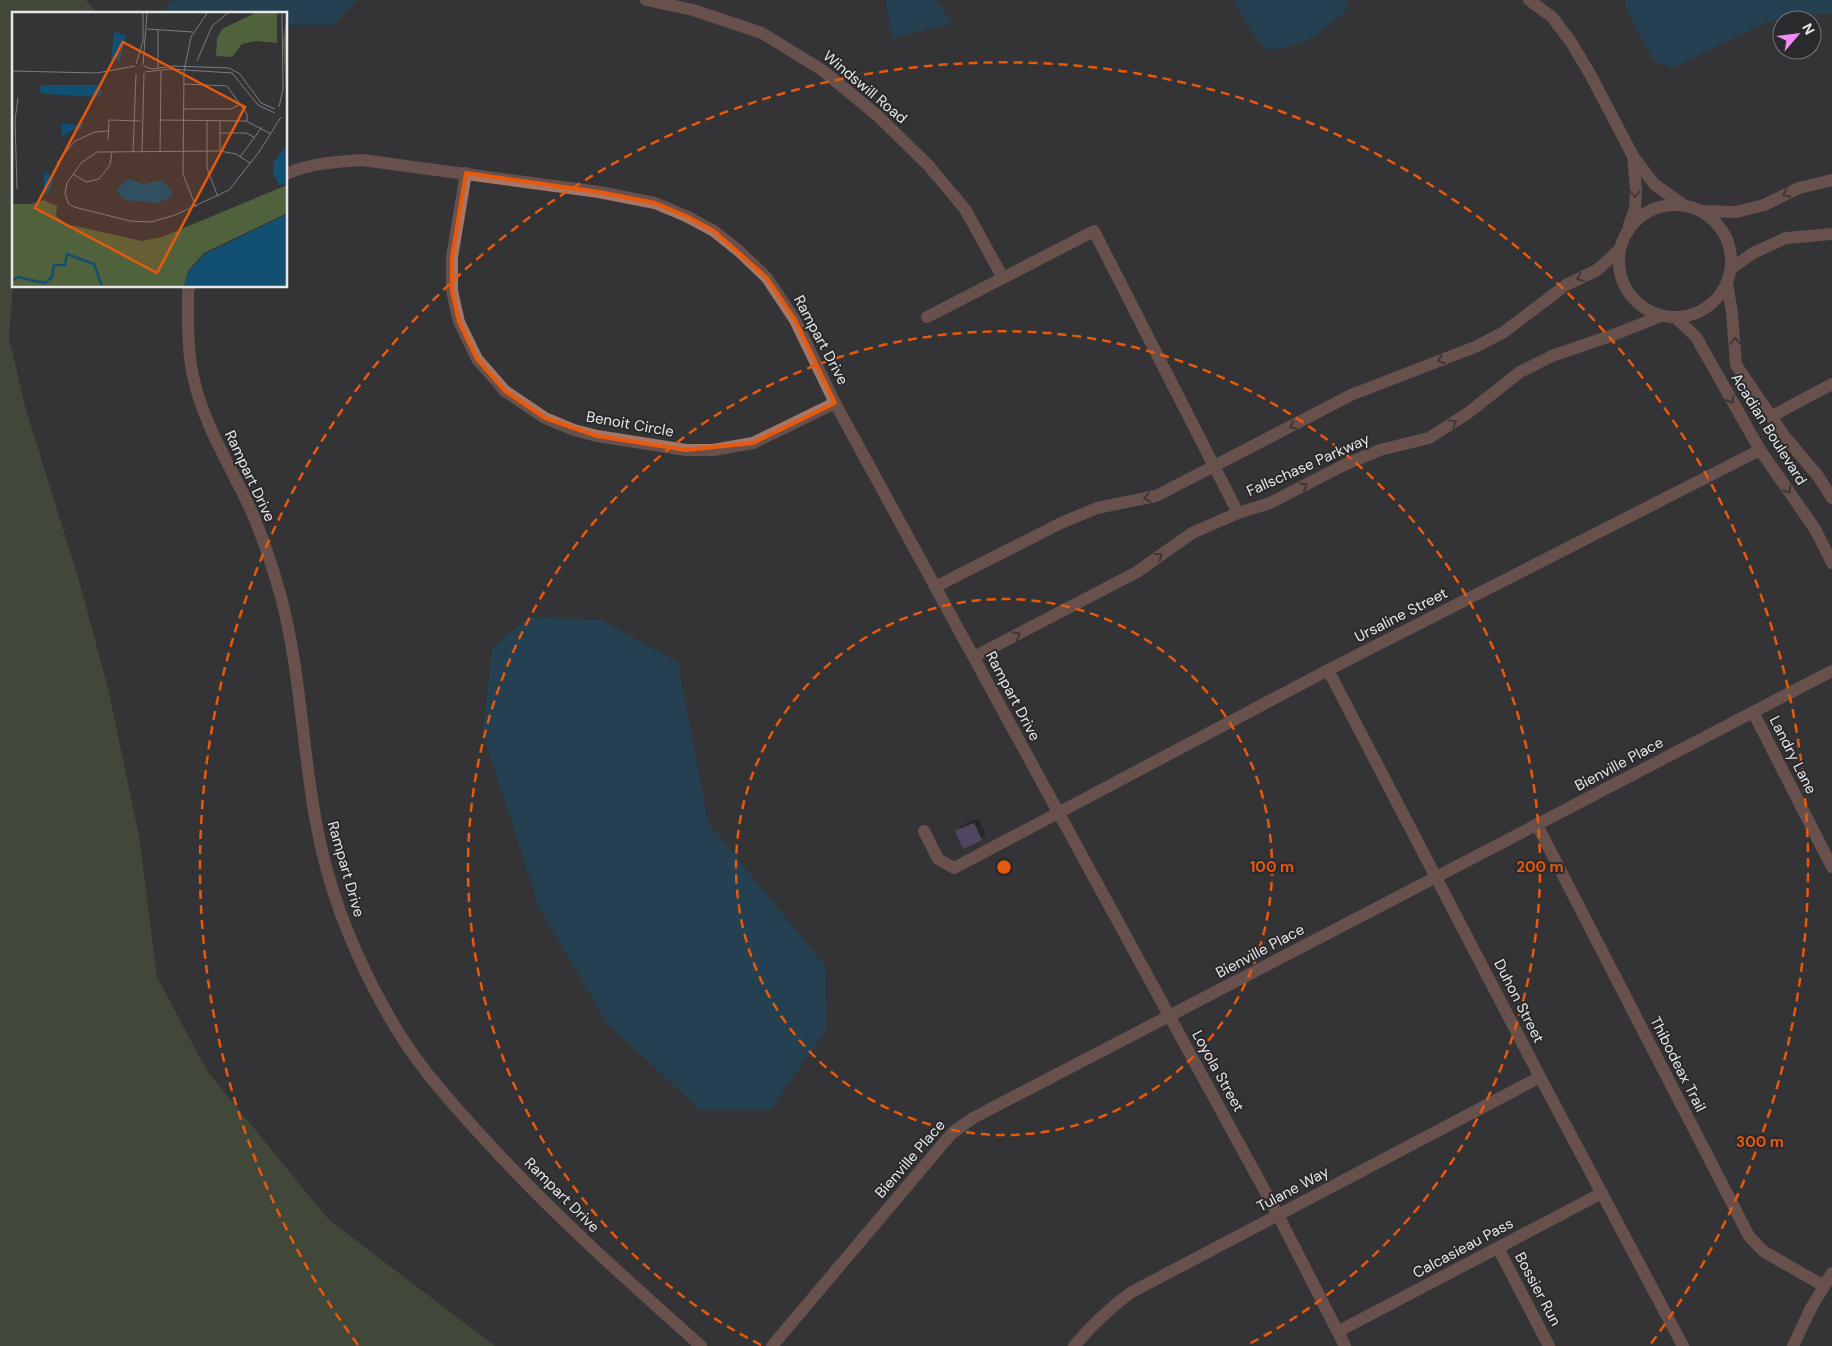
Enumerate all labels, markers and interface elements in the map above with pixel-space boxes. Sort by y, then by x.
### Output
north arrow [1772,10,1822,60]
inset map [12,12,288,288]
text: N [1798,20,1819,38]
street label: Windswill Road [819,46,911,128]
one-way arrow [1782,188,1791,199]
one-way arrow [1630,191,1640,199]
one-way arrow [1576,272,1585,283]
street label: Rampart Drive [789,292,853,388]
one-way arrow [1729,336,1740,344]
one-way arrow [1437,354,1446,365]
street label: Acadian Boulevard [1726,369,1812,489]
one-way arrow [1725,395,1735,404]
street label: Benoit Circle [585,406,675,442]
one-way arrow [1448,419,1457,429]
one-way arrow [1289,420,1298,430]
street label: Rampart Drive [220,427,280,525]
street label: Fallschase Parkway [1243,429,1373,501]
one-way arrow [1299,482,1308,492]
one-way arrow [1782,484,1791,494]
one-way arrow [1143,492,1152,503]
one-way arrow [1153,553,1163,562]
street label: Ursaline Street [1351,583,1451,647]
one-way arrow [1012,631,1021,641]
street label: Rampart Drive [981,648,1045,744]
street label: Landry Lane [1765,713,1821,797]
street label: Bienville Place [1571,732,1667,796]
street label: Rampart Drive [323,819,369,919]
text: 100 m [1250,857,1294,877]
text: 200 m [1516,857,1564,877]
centre of rings [995,858,1013,876]
street label: Bienville Place [1212,919,1308,983]
street label: Duhon Street [1489,956,1549,1046]
street label: Thibodeax Trail [1645,1013,1711,1115]
street label: Loyola Street [1187,1027,1249,1115]
street label: Bienville Place [870,1116,950,1202]
text: 300 m [1736,1132,1784,1152]
street label: Rampart Drive [520,1153,604,1237]
street label: Tulane Way [1253,1161,1333,1216]
street label: Calcasieau Pass [1409,1213,1517,1283]
street label: Bossier Run [1510,1249,1566,1329]

